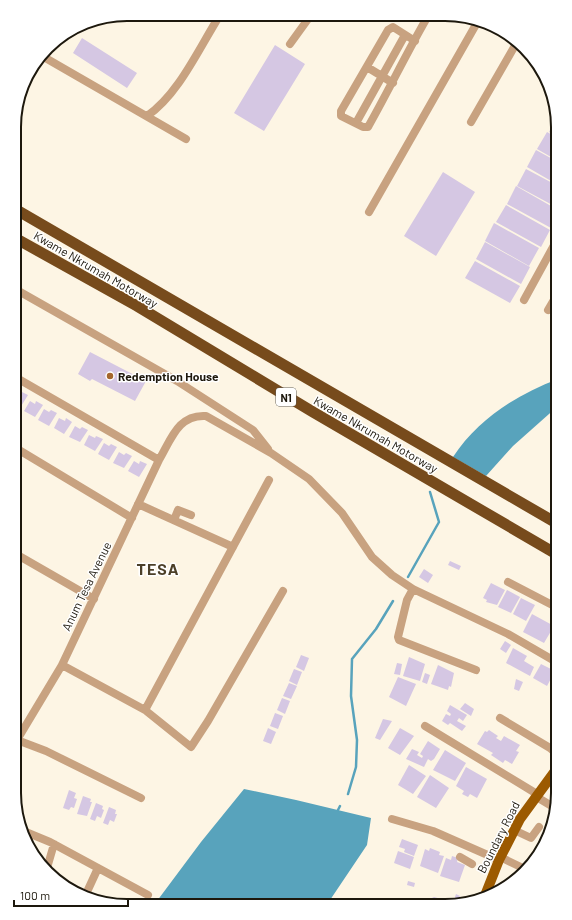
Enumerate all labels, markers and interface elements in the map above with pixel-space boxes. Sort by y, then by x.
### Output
street label: Kwame Nkrumah Motorway [32,228,161,310]
place label: Redemption House [118,369,219,383]
marker: Redemption House [105,371,115,381]
road number: N1 [276,388,296,406]
street label: Kwame Nkrumah Motorway [312,393,441,475]
street label: Anum Tesa Avenue [58,539,114,633]
district label: TESA [137,559,179,578]
street label: Boundary Road [474,799,522,875]
scale bar [14,882,128,908]
text: 100 m [20,888,50,902]

